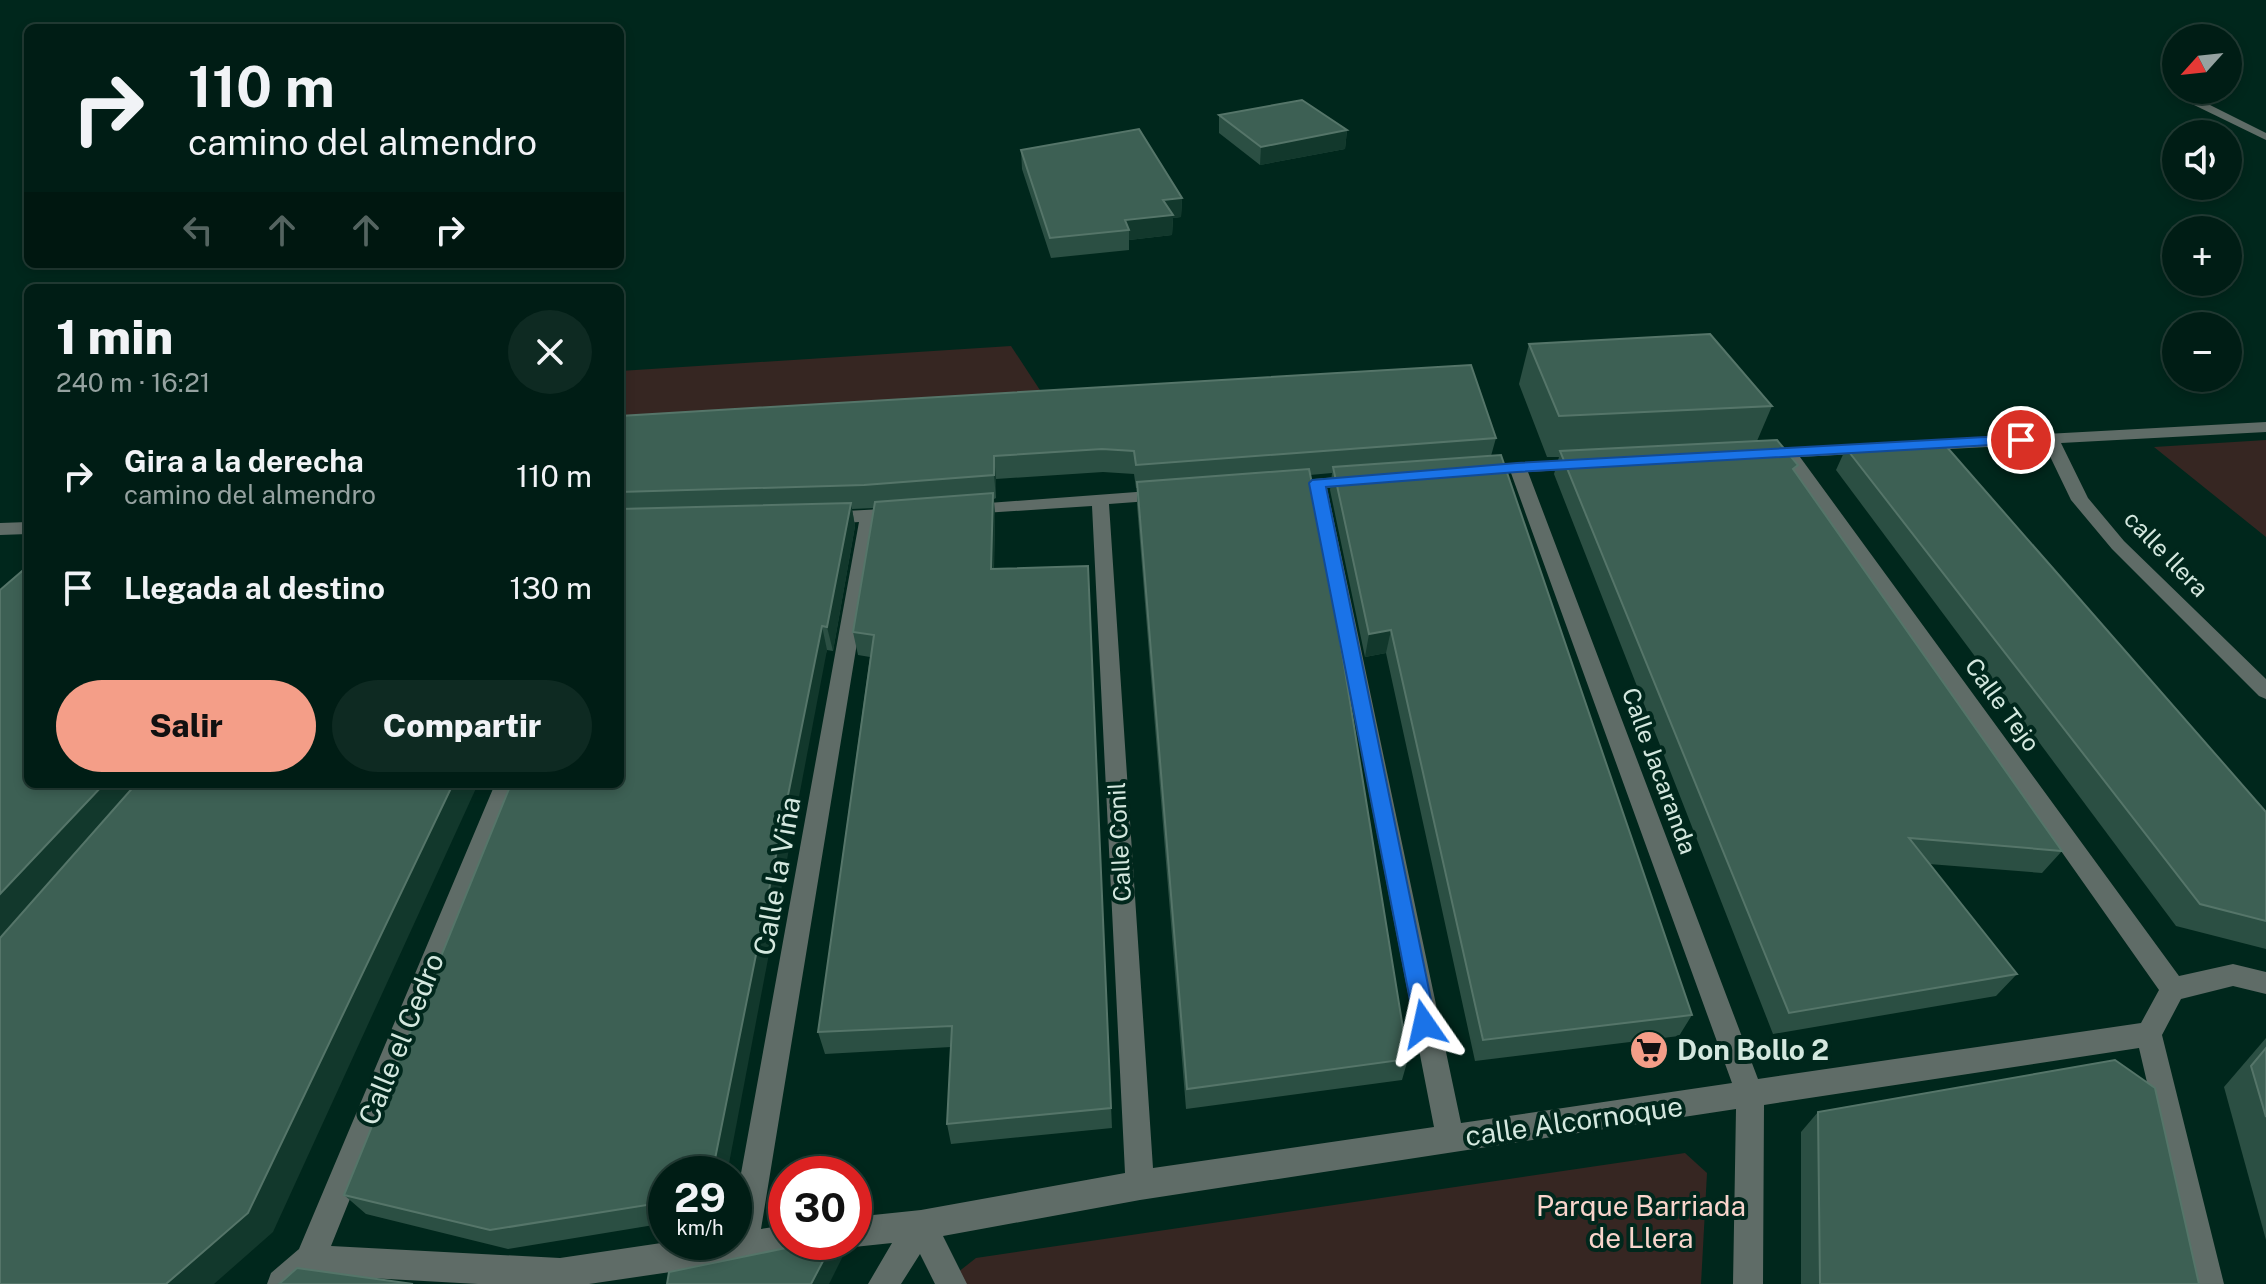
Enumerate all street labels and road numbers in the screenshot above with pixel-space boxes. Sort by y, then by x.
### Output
street label: calle llera [2119,505,2214,602]
street label: Calle Tejo [1960,652,2046,757]
street label: Calle Jacaranda [1617,684,1703,858]
street label: Calle Conil [1102,782,1136,903]
street label: Calle la Viña [746,794,807,958]
street label: Calle el Cedro [351,948,450,1129]
street label: calle Alcornoque [1463,1089,1685,1152]

